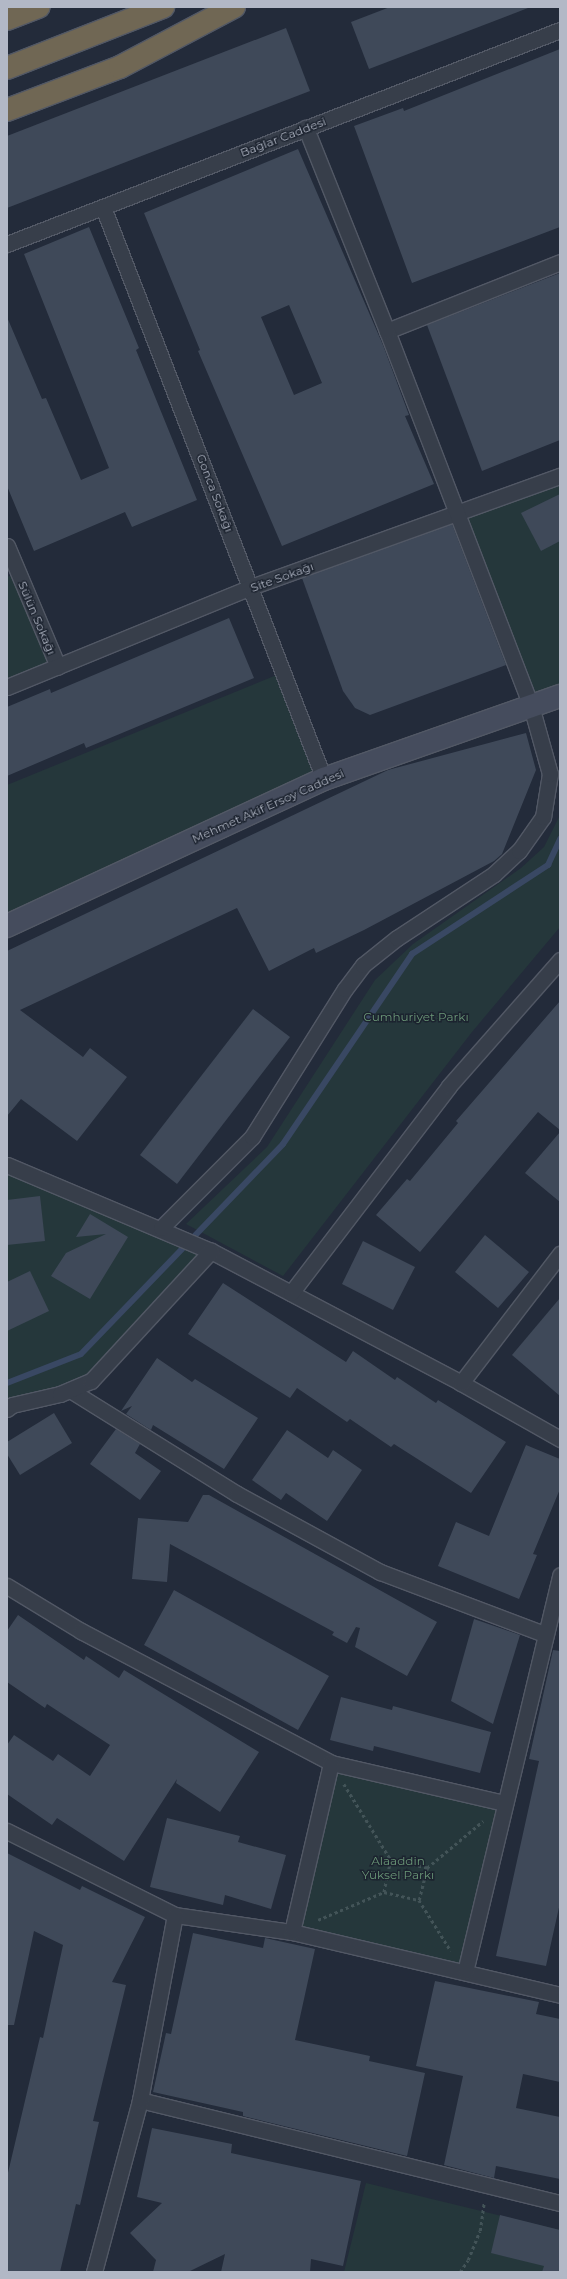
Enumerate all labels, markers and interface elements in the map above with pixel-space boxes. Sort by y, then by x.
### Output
street label: Bağlar Caddesi [238,114,328,160]
street label: Gonca Sokağı [194,452,236,534]
street label: Site Sokağı [249,559,315,595]
street label: Sülün Sokağı [15,579,59,657]
street label: Mehmet Akif Ersoy Caddesi [190,766,346,846]
park label: Cumhuriyet Parkı [363,1010,469,1024]
park label: Alaaddin Yüksel Parkı [362,1854,434,1882]

